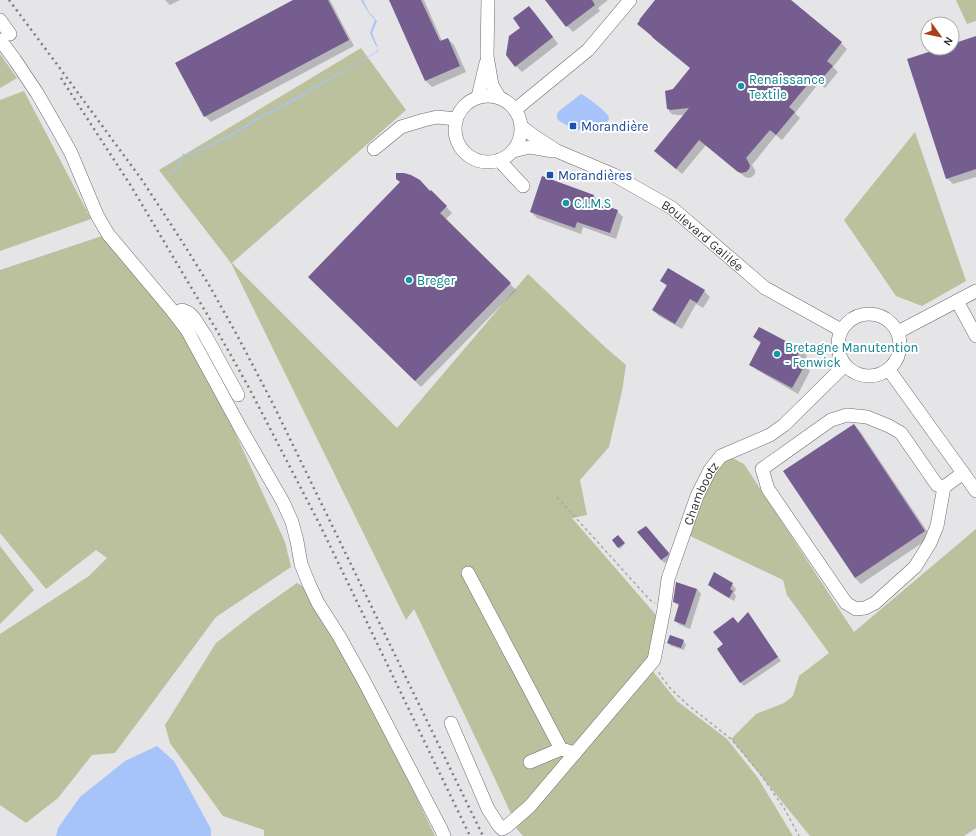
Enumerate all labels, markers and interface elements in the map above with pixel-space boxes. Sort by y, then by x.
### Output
north arrow [920,16,960,56]
text: N [940,34,956,48]
place label: Renaissance Textile [749,72,825,102]
marker: Renaissance Textile [736,81,746,91]
place label: Morandière [581,119,649,134]
marker: Morandière [568,121,578,131]
place label: Morandières [558,168,632,183]
marker: Morandières [545,170,555,180]
place label: C.I.M.S [574,196,611,211]
street label: Boulevard Galilée [659,196,747,274]
marker: C.I.M.S [561,198,571,208]
place label: Breger [417,273,455,288]
marker: Breger [404,275,414,285]
place label: Bretagne Manutention - Fenwick [785,340,918,370]
marker: Bretagne Manutention - Fenwick [772,349,782,359]
street label: Chambootz [680,458,721,527]

